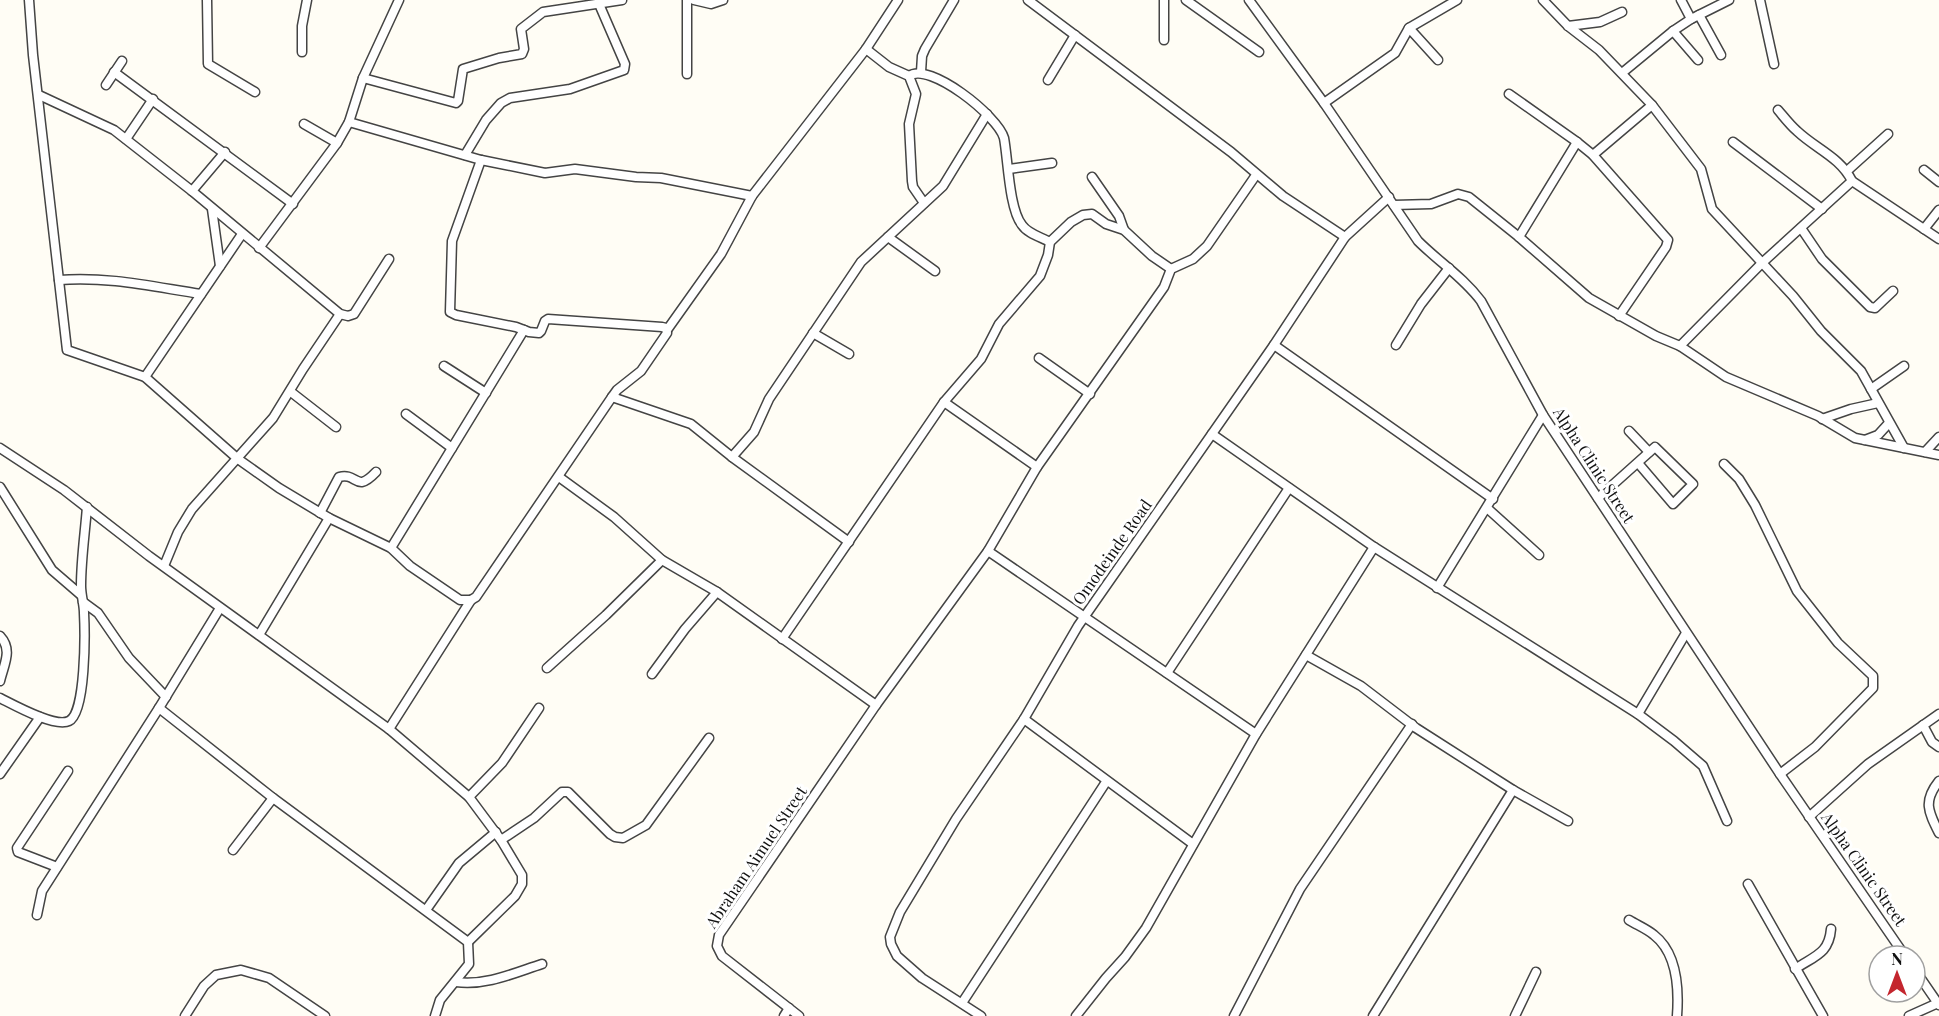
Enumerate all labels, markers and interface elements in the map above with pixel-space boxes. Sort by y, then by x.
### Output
street label: Alpha Clinic Street [1548,402,1640,527]
street label: Omodeinde Road [1067,495,1156,609]
street label: Abraham Aimuel Street [700,781,811,933]
street label: Alpha Clinic Street [1817,807,1912,930]
north arrow [1867,944,1927,1004]
text: N [1891,948,1903,969]

